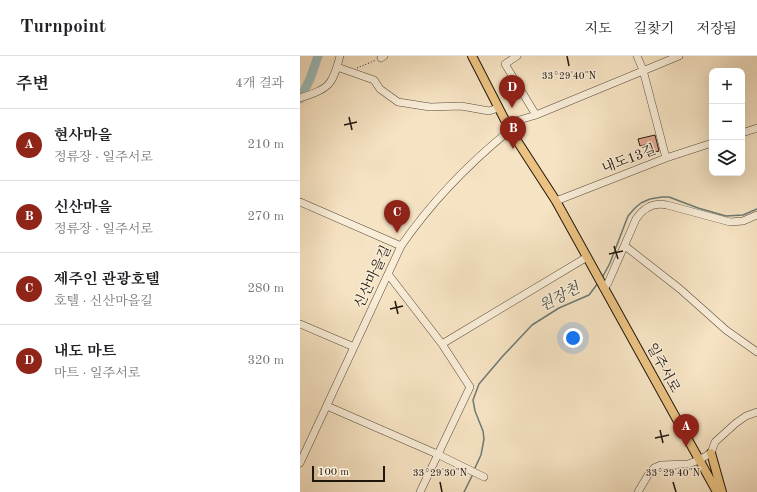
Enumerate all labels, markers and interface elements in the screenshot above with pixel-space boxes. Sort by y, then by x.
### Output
text: Turnpoint [20,18,106,37]
text: 지도 [585,22,612,36]
text: 길찾기 [634,22,674,36]
text: 저장됨 [696,22,737,36]
map controls [709,68,745,176]
button: + [709,68,745,104]
text: 33°29'40"N [542,71,597,81]
pin: D [499,75,525,108]
text: 주변 [16,76,49,93]
text: 4개 결과 [235,77,284,90]
button: − [709,104,745,140]
pin: B [500,116,526,149]
text: 현사마을 [54,129,112,144]
text: A [24,138,34,151]
text: 210 m [247,138,284,151]
button: layers [709,140,745,176]
street label: 내도13길 [600,141,658,176]
text: 정류장 · 일주서로 [54,151,153,164]
pin: C [384,200,410,233]
text: 신산마을 [54,201,112,216]
text: B [24,210,34,223]
text: 270 m [247,210,284,223]
text: 정류장 · 일주서로 [54,223,153,236]
street label: 신산마을길 [351,243,394,311]
text: 제주인 관광호텔 [54,273,160,288]
water label: 원장천 [536,279,584,315]
text: C [25,282,33,295]
text: 280 m [247,282,284,295]
text: 호텔 · 신산마을길 [54,295,153,308]
your location [563,328,583,348]
street label: 일주서로 [644,340,683,395]
text: 내도 마트 [54,345,116,360]
text: D [24,354,34,367]
text: 320 m [247,354,284,367]
text: 마트 · 일주서로 [54,367,140,380]
pin: A [673,414,699,447]
scale bar [312,464,385,483]
text: 100 m [318,467,349,478]
text: 33°29'30"N [413,468,468,478]
text: 33°29'40"N [646,468,701,478]

